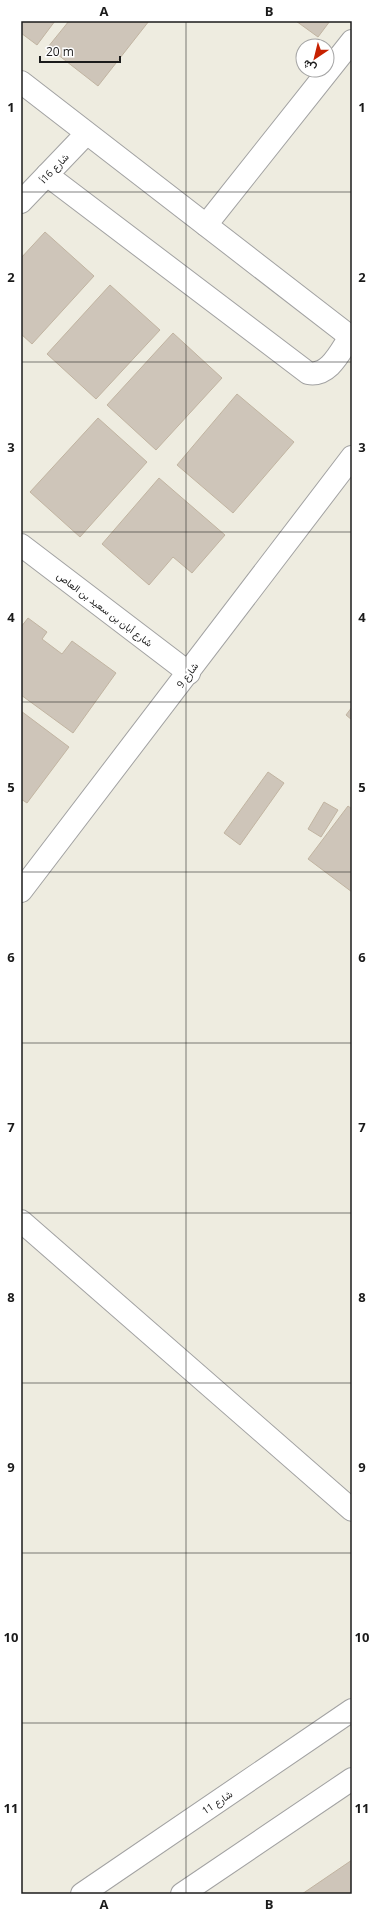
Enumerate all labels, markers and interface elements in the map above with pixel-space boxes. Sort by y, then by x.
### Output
text: A [100,2,109,20]
text: B [265,2,274,20]
scale bar [40,38,120,64]
north arrow [295,38,335,78]
text: 20 m [46,43,74,60]
text: ش [299,57,319,77]
text: 1 [7,98,15,116]
text: 1 [358,98,366,116]
street label: شارع 16أ [36,150,72,186]
text: 2 [7,268,15,286]
text: 2 [358,268,366,286]
text: 3 [7,438,15,456]
text: 3 [358,438,366,456]
street label: شارع أبان بن سعيد بن العاص [54,568,156,650]
text: 4 [7,608,15,626]
text: 4 [358,608,366,626]
street label: شارع 9 [173,659,201,691]
text: 5 [7,778,15,796]
text: 5 [358,778,366,796]
text: 6 [7,948,15,966]
text: 6 [358,948,366,966]
text: 7 [7,1118,15,1136]
text: 7 [358,1118,366,1136]
text: 8 [7,1288,15,1306]
text: 8 [358,1288,366,1306]
text: 9 [7,1458,15,1476]
text: 9 [358,1458,366,1476]
text: 10 [4,1628,18,1646]
text: 10 [355,1628,369,1646]
street label: شارع 11 [199,1787,235,1817]
text: 11 [4,1799,18,1817]
text: 11 [355,1799,369,1817]
text: A [100,1895,109,1913]
text: B [265,1895,274,1913]

